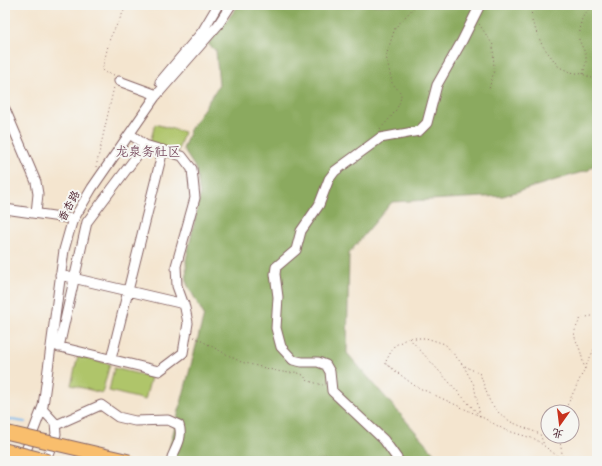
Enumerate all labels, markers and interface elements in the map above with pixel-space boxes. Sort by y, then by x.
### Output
district label: 龙泉务社区 [115,144,181,160]
street label: 香杏路 [56,188,82,224]
north arrow [540,404,580,444]
text: 北 [551,426,565,441]

